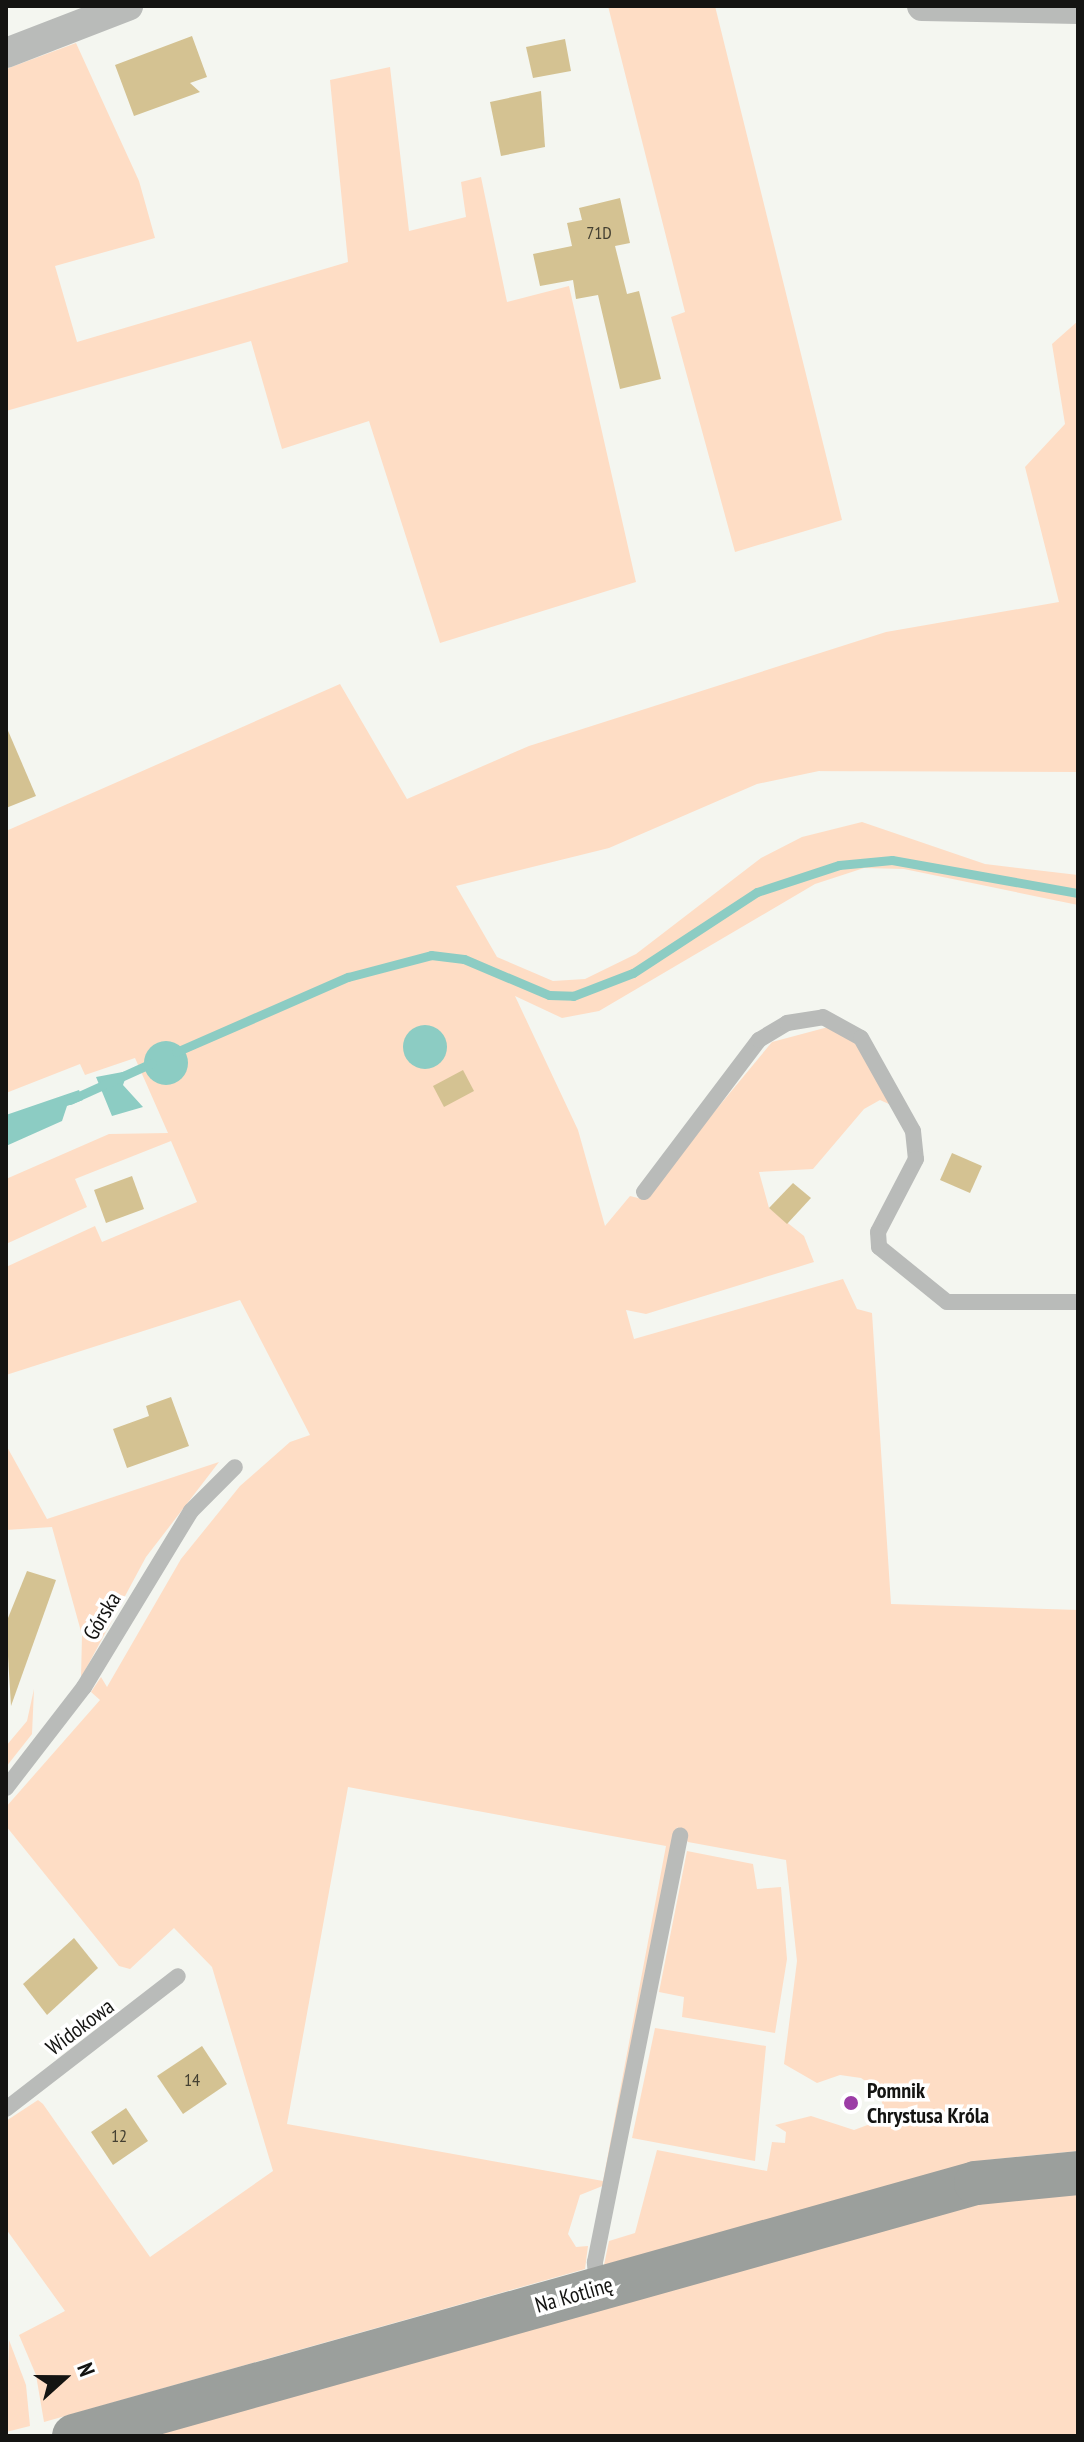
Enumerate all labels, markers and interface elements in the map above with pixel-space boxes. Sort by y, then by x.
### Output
house number: 71D [586,222,612,244]
street label: Górska [78,1587,126,1645]
street label: Widokowa [41,1993,119,2061]
house number: 14 [184,2069,200,2091]
place label: Pomnik Chrystusa Króla [867,2077,989,2128]
marker: Pomnik Chrystusa Króla [842,2094,860,2112]
house number: 12 [111,2125,127,2147]
street label: Na Kotlinę [532,2271,616,2319]
north arrow [24,2338,104,2418]
text: N [71,2359,102,2380]

